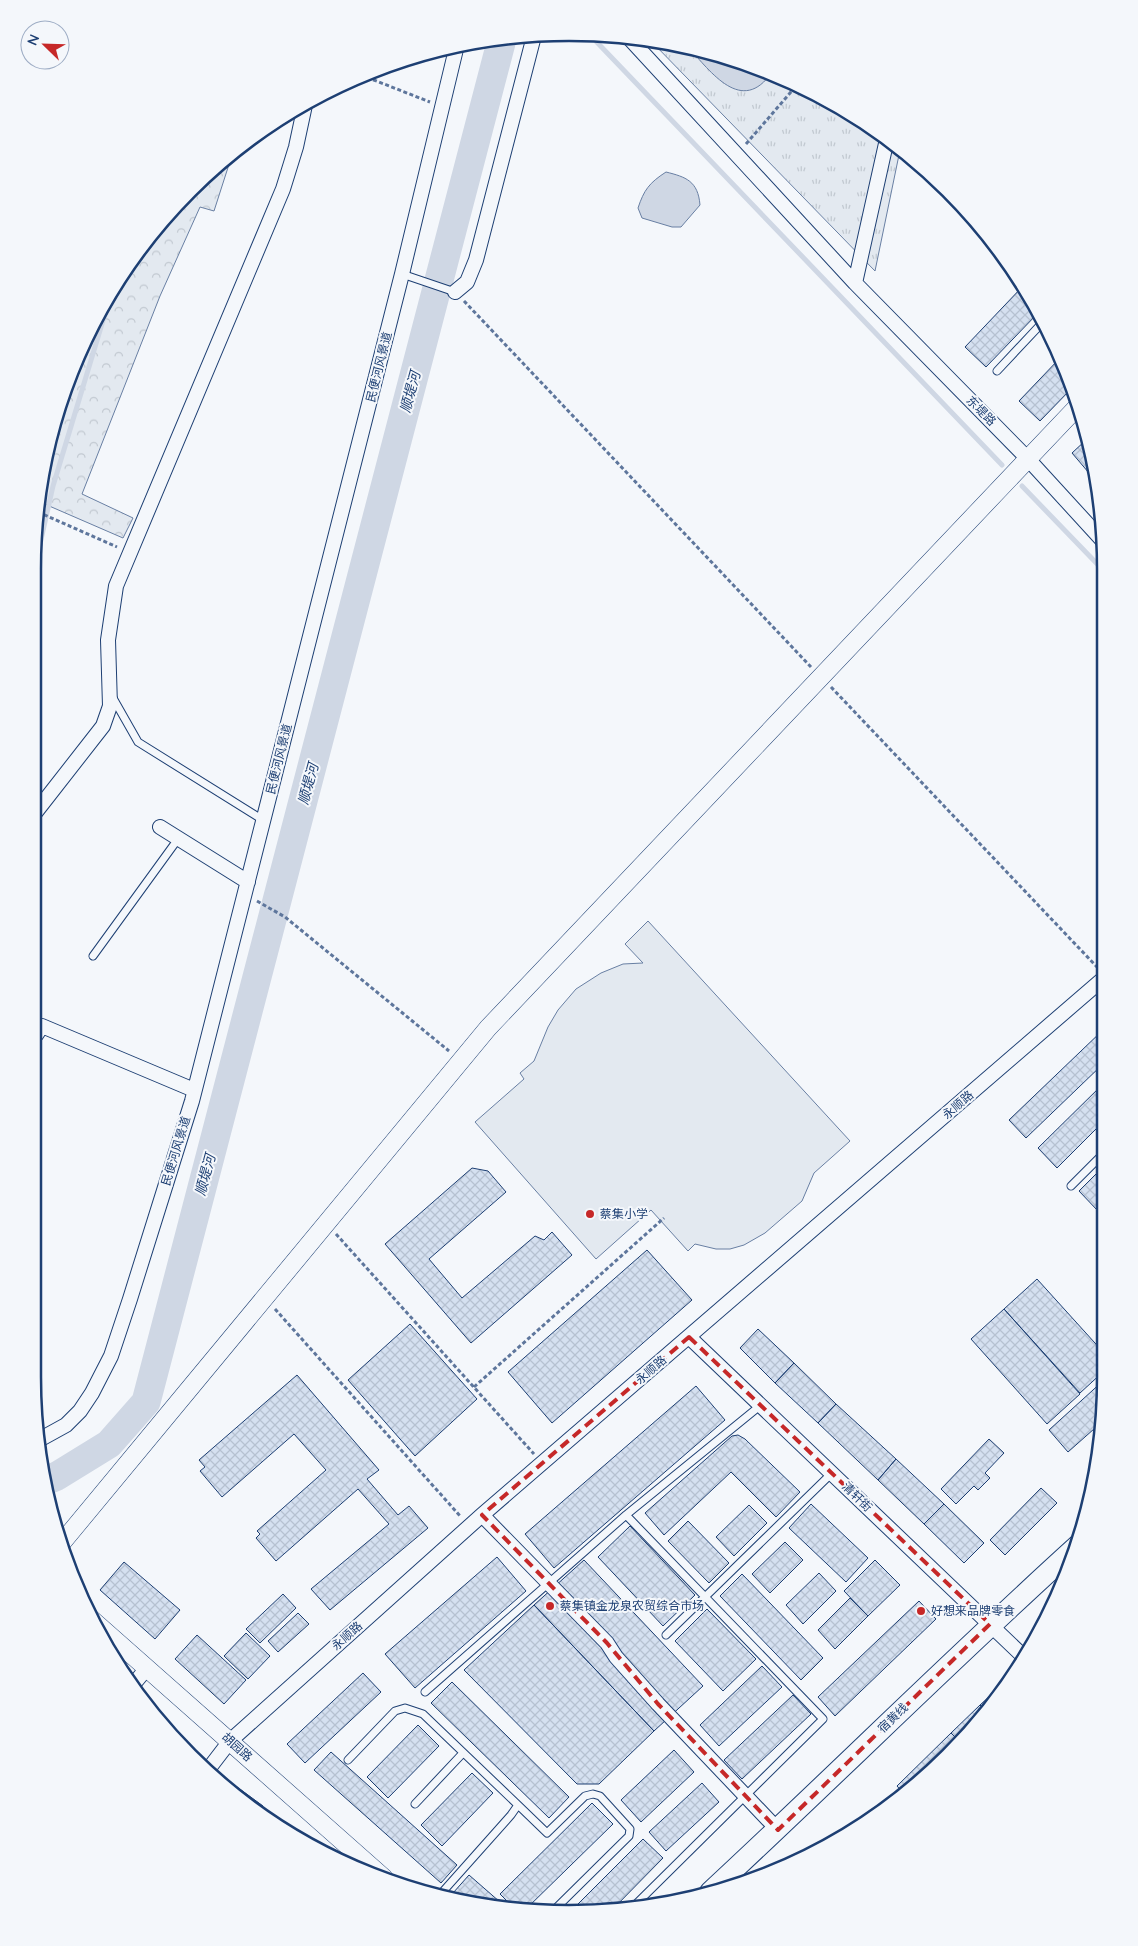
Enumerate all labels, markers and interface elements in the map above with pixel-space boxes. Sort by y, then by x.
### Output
north arrow [20,20,70,70]
text: N [23,32,43,48]
street label: 民便河风景道 [363,330,395,404]
water label: 顺堤河 [396,366,425,415]
street label: 东堤路 [963,393,999,429]
street label: 民便河风景道 [263,722,295,796]
water label: 顺堤河 [294,758,323,807]
street label: 永顺路 [939,1087,976,1122]
street label: 民便河风景道 [158,1114,193,1187]
water label: 顺堤河 [191,1149,220,1198]
place label: 蔡集小学 [600,1206,648,1221]
marker: 蔡集小学 [584,1208,596,1220]
street label: 永顺路 [632,1352,669,1387]
street label: 清轩街 [839,1479,876,1515]
place label: 蔡集镇金龙泉农贸综合市场 [560,1598,704,1613]
marker: 蔡集镇金龙泉农贸综合市场 [544,1600,556,1612]
place label: 好想来品牌零食 [931,1603,1015,1618]
marker: 好想来品牌零食 [915,1605,927,1617]
street label: 永顺路 [328,1618,365,1653]
street label: 宿黄线 [874,1700,911,1736]
street label: 胡园路 [219,1729,256,1764]

